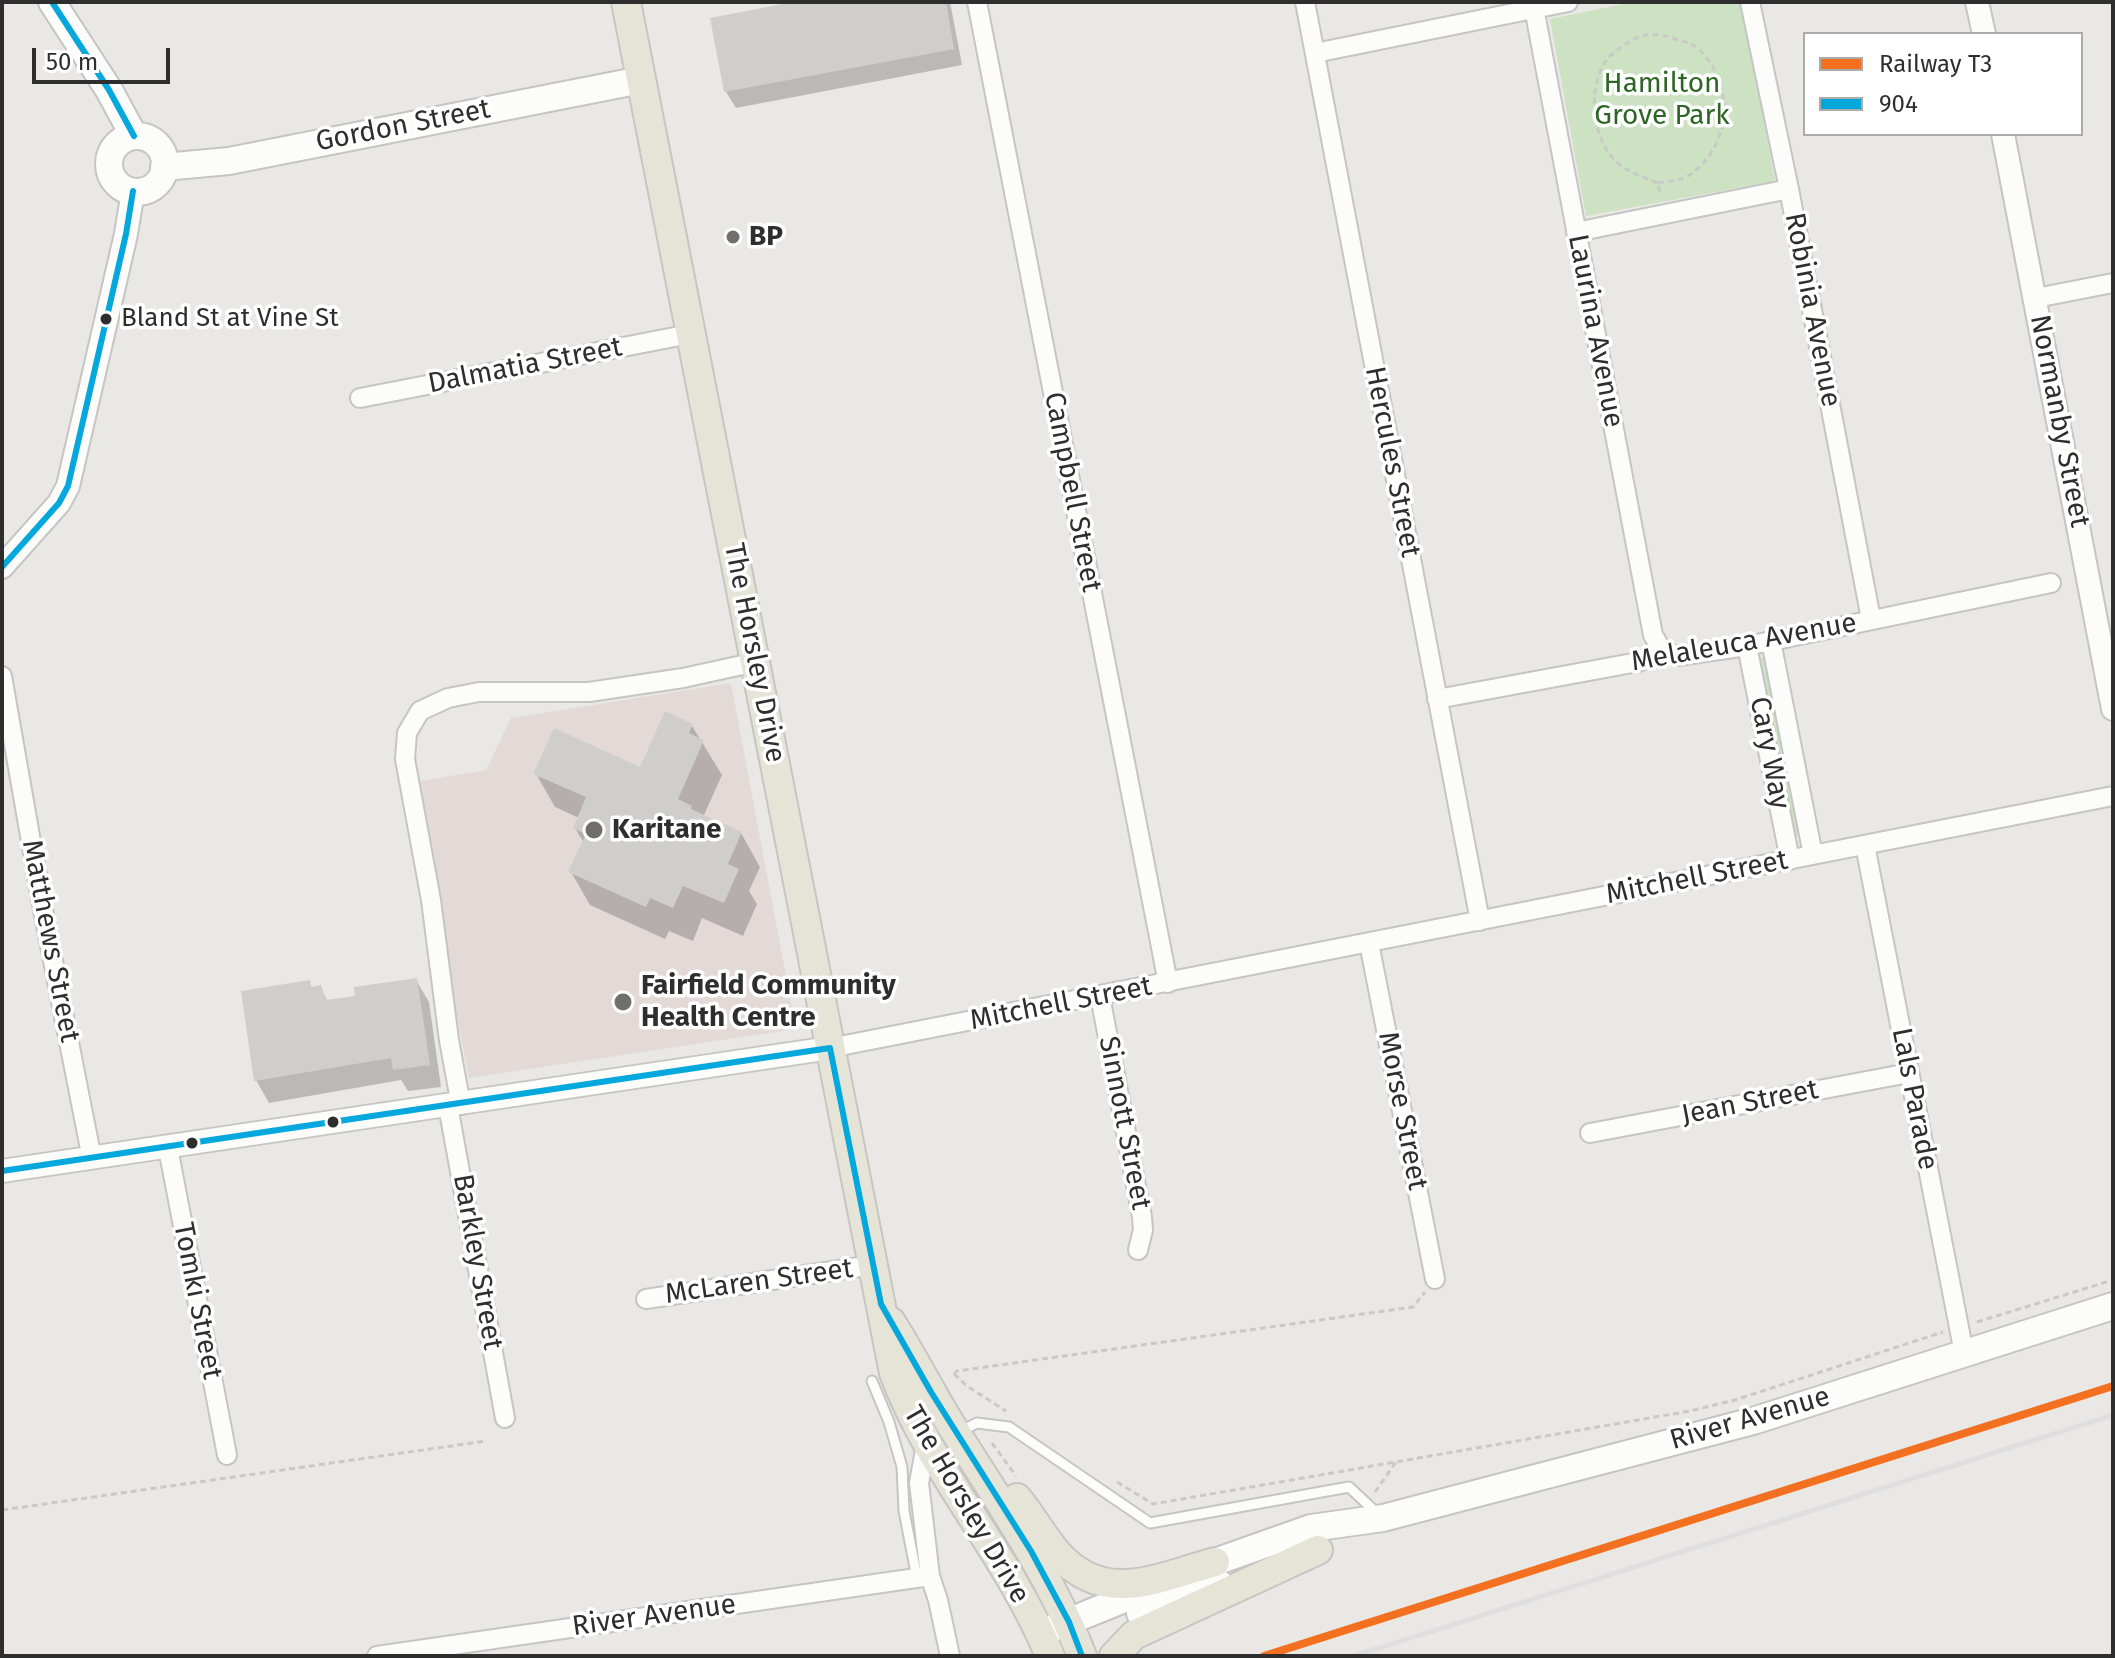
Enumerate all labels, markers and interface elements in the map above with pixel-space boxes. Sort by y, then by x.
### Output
scale bar [36,32,174,82]
legend [1803,32,2083,136]
text: 50 m [46,48,98,76]
text: Railway T3 [1879,50,1992,78]
park label: Hamilton Grove Park [1594,67,1730,133]
text: 904 [1879,90,1918,118]
street label: Gordon Street [313,93,493,159]
street label: Robinia Avenue [1777,210,1847,410]
place label: BP [749,220,783,254]
marker: BP [724,228,742,246]
street label: Laurina Avenue [1560,232,1630,430]
place label: Bland St at Vine St [121,303,339,335]
marker: Bland St at Vine St [98,311,114,327]
street label: Normanby Street [2022,312,2096,530]
street label: Dalmatia Street [425,331,625,401]
street label: Hercules Street [1357,364,1427,560]
street label: Campbell Street [1036,389,1108,595]
street label: The Horsley Drive [716,541,792,765]
street label: Melaleuca Avenue [1629,607,1859,679]
street label: Cary Way [1742,694,1796,812]
place label: Karitane [612,813,721,847]
marker: Karitane [583,819,605,841]
street label: Matthews Street [14,837,86,1045]
street label: Mitchell Street [1603,844,1791,912]
place label: Fairfield Community Health Centre [641,969,896,1035]
street label: Mitchell Street [967,970,1155,1038]
marker: Fairfield Community Health Centre [612,991,634,1013]
street label: Lals Parade [1884,1025,1944,1173]
street label: Morse Street [1370,1029,1434,1193]
street label: Sinnott Street [1091,1033,1157,1213]
street label: Jean Street [1679,1073,1821,1133]
unlabelled marker [325,1114,341,1130]
unlabelled marker [184,1135,200,1151]
street label: Barkley Street [445,1172,509,1352]
street label: Tomki Street [165,1220,229,1382]
street label: McLaren Street [663,1252,855,1312]
street label: River Avenue [1666,1380,1834,1458]
street label: The Horsley Drive [896,1400,1036,1610]
street label: River Avenue [570,1588,738,1644]

